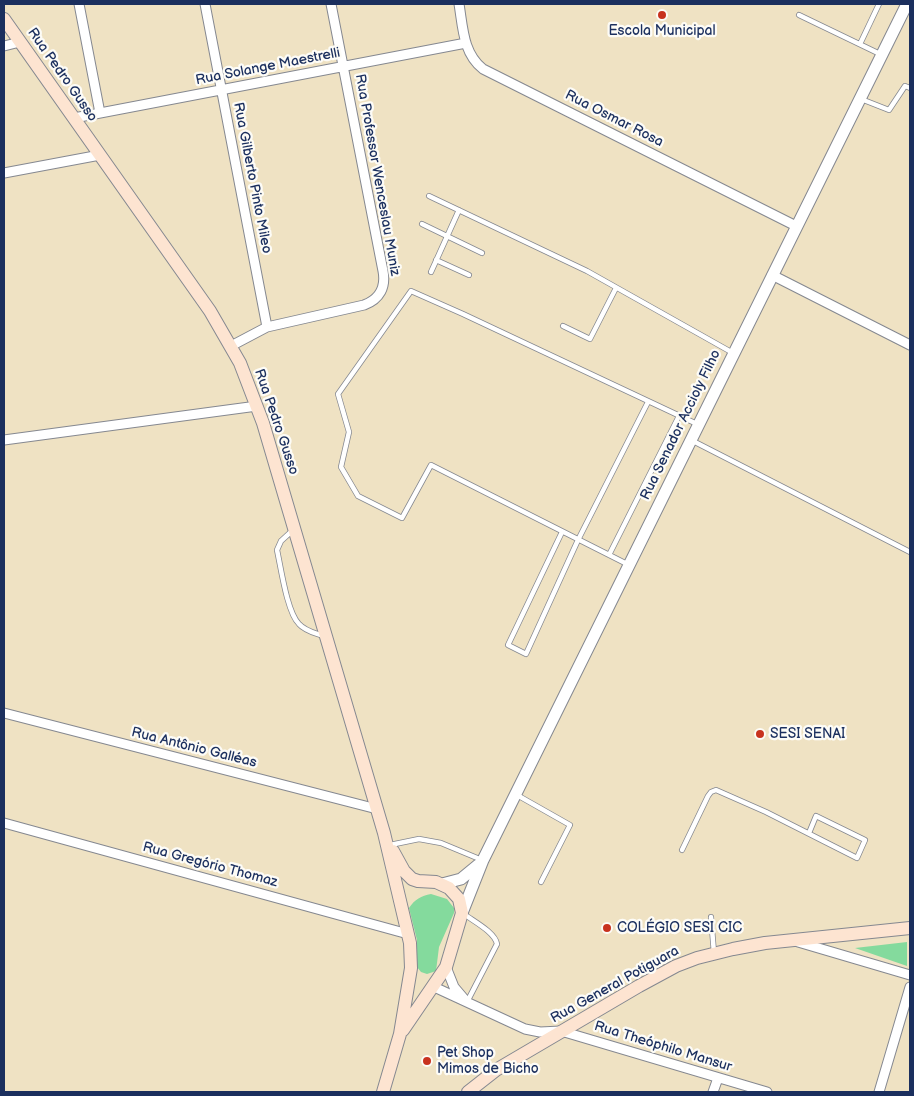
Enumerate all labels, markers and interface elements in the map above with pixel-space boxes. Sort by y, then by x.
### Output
marker: Escola Municipal [656,9,668,21]
place label: Escola Municipal [608,23,716,39]
street label: Rua Pedro Gusso [23,25,101,125]
street label: Rua Solange Maestrelli [194,45,342,89]
street label: Rua Professor Wenceslau Muniz [351,73,403,277]
street label: Rua Osmar Rosa [562,87,666,151]
street label: Rua Gilberto Pinto Mileo [229,101,275,255]
street label: Rua Senador Accioly Filho [637,347,725,503]
street label: Rua Pedro Gusso [250,367,302,477]
street label: Rua Antônio Galléas [130,724,258,772]
place label: SESI SENAI [770,726,845,742]
marker: SESI SENAI [754,728,766,740]
street label: Rua Gregório Thomaz [141,839,279,891]
place label: COLÉGIO SESI CIC [617,920,742,936]
marker: COLÉGIO SESI CIC [601,922,613,934]
street label: Rua General Potiguara [548,943,682,1027]
street label: Rua Theóphilo Mansur [592,1018,734,1076]
place label: Pet Shop Mimos de Bicho [437,1045,539,1078]
marker: Pet Shop Mimos de Bicho [421,1055,433,1067]

